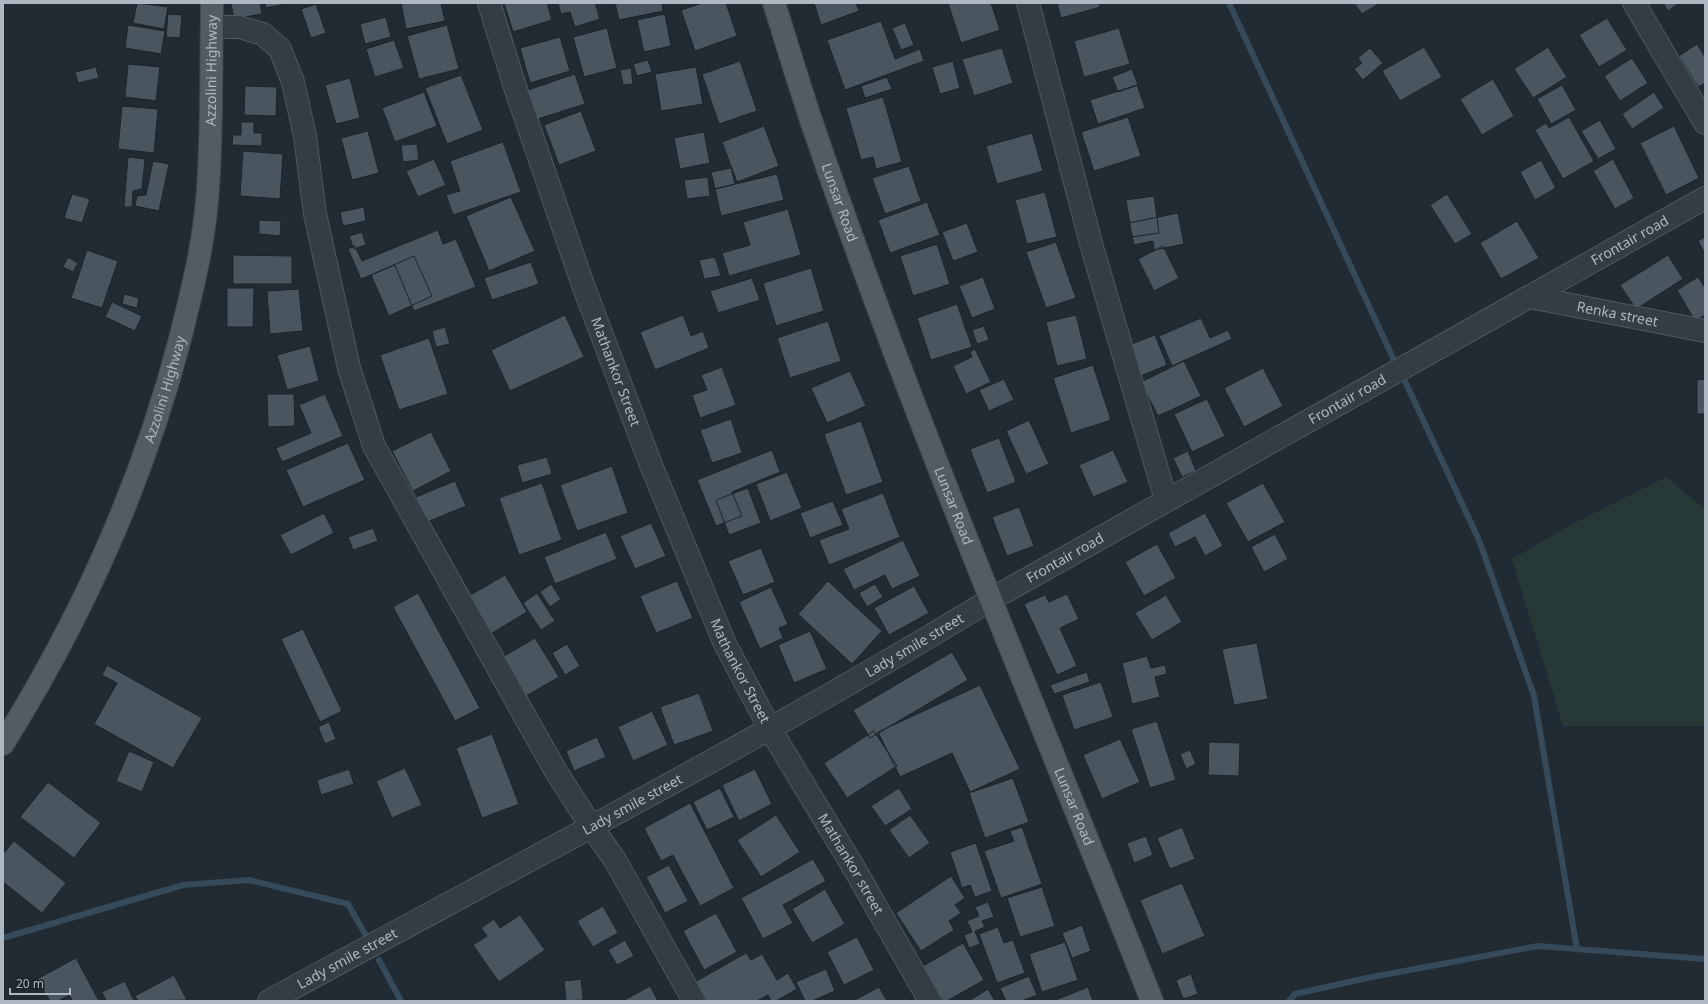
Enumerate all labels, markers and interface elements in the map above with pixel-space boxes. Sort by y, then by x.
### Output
street label: Azzolini Highway [201,14,221,126]
street label: Lunsar Road [817,160,863,244]
street label: Frontair road [1587,210,1672,269]
street label: Renka street [1575,296,1660,331]
street label: Mathankor Street [587,314,646,429]
street label: Azzolini Highway [139,333,190,445]
street label: Frontair road [1305,369,1389,428]
street label: Lunsar Road [930,464,978,547]
street label: Frontair road [1022,528,1107,587]
street label: Lady smile street [861,608,967,681]
street label: Mathankor Street [706,615,775,726]
street label: Lunsar Road [1050,765,1099,848]
street label: Lady smile street [579,769,685,839]
street label: Mathankor street [814,810,889,918]
street label: Lady smile street [293,923,400,993]
scale bar [10,970,70,996]
text: 20 m [16,975,44,992]

